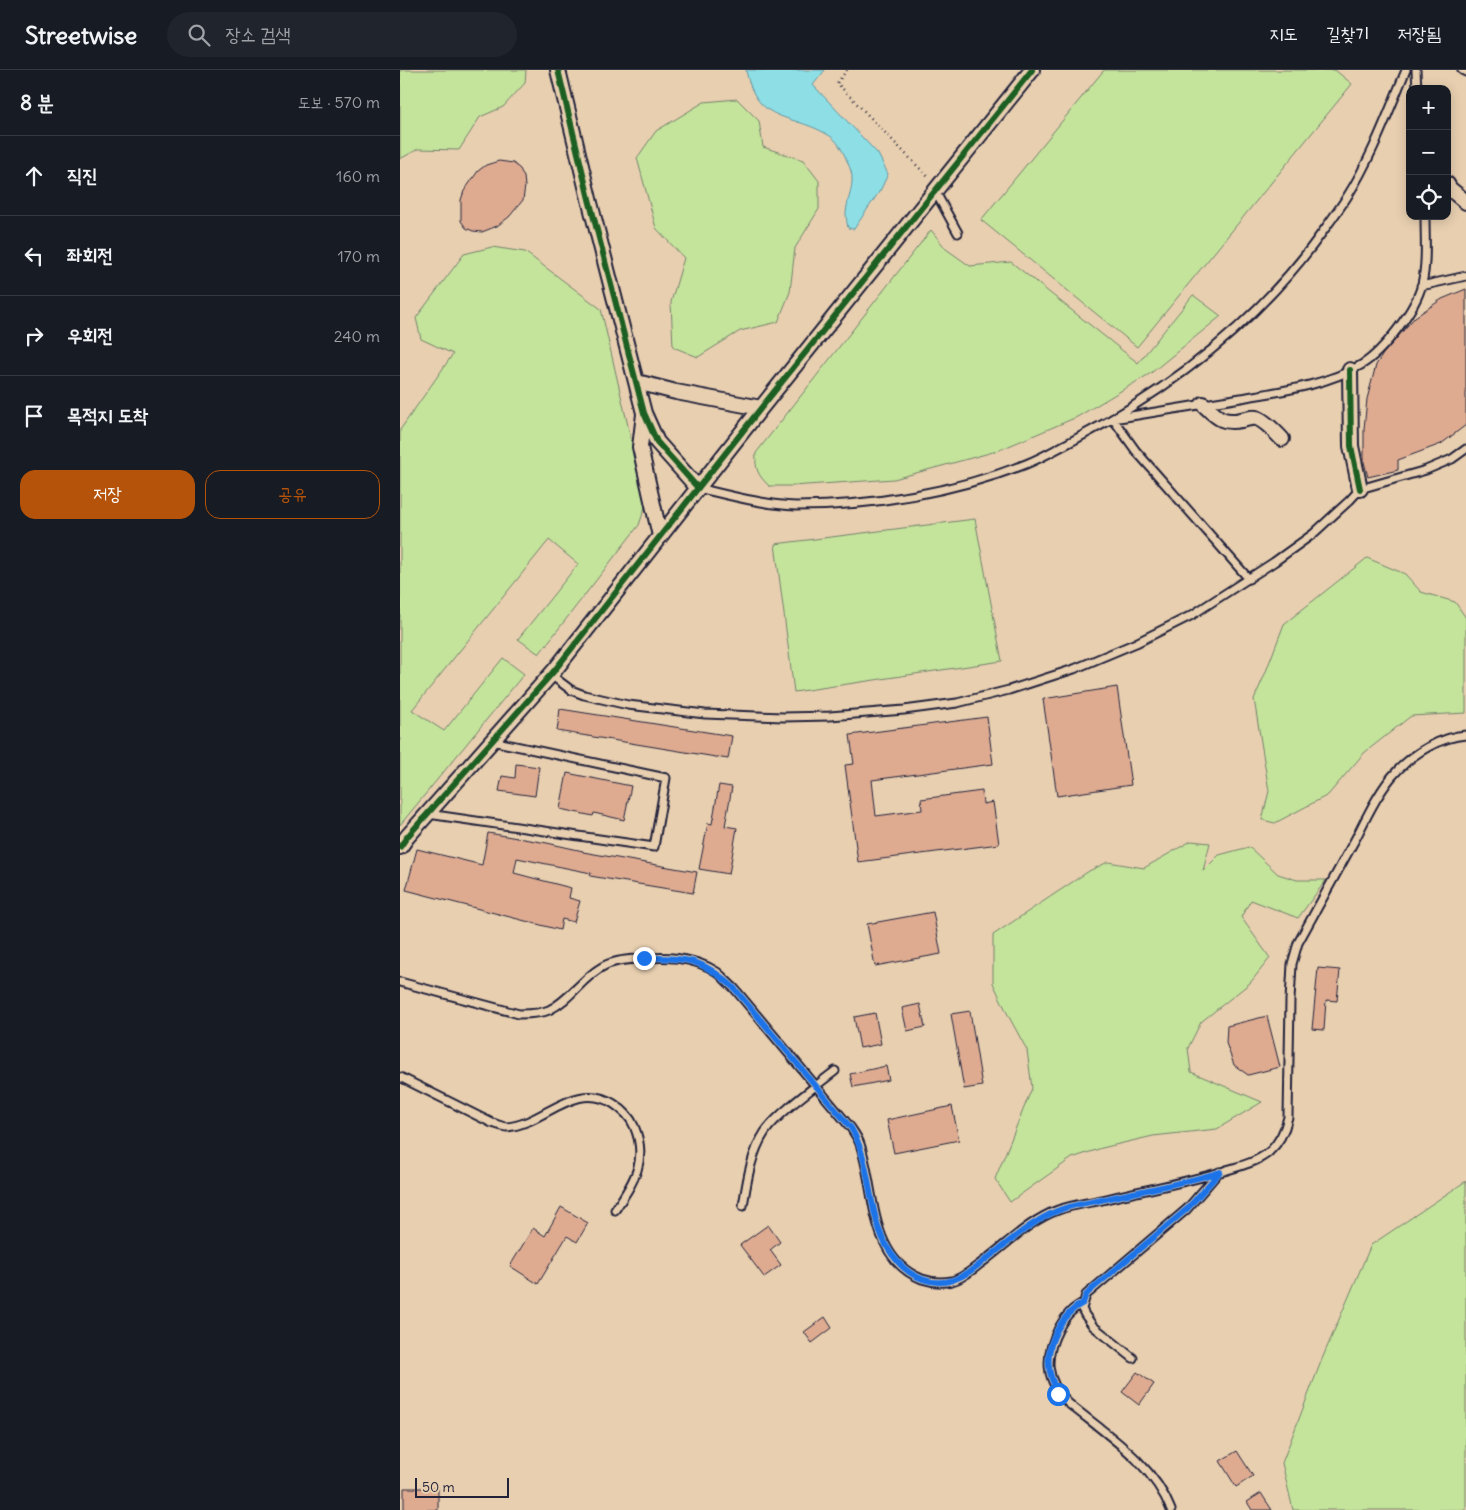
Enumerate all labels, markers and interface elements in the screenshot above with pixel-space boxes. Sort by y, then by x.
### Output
search box [167,12,517,57]
text: Streetwise [25,20,137,50]
icon: search [185,21,213,49]
text: 장소 검색 [225,22,291,46]
text: 지도 [1269,22,1298,45]
text: 길찾기 [1326,22,1370,45]
text: 저장됨 [1398,22,1441,45]
map controls [1406,85,1451,220]
button: + [1406,85,1451,130]
text: 8 분 [20,89,54,116]
text: 도보 · 570 m [298,92,380,112]
button: − [1406,130,1451,175]
icon: ahead [20,162,48,190]
text: 직진 [67,163,98,187]
text: 160 m [336,166,380,186]
button: locate [1406,175,1451,220]
icon: left [20,242,48,270]
text: 좌회전 [67,243,113,267]
text: 170 m [337,246,380,266]
icon: right [20,322,48,350]
text: 우회전 [67,323,113,347]
text: 240 m [334,326,380,346]
icon: arrive [20,402,48,430]
text: 목적지 도착 [67,403,148,427]
button: 저장 [20,470,195,519]
button: 공유 [205,470,380,519]
route end [633,947,656,970]
route start [1047,1383,1070,1406]
scale bar [415,1475,509,1498]
text: 50 m [422,1478,455,1496]

